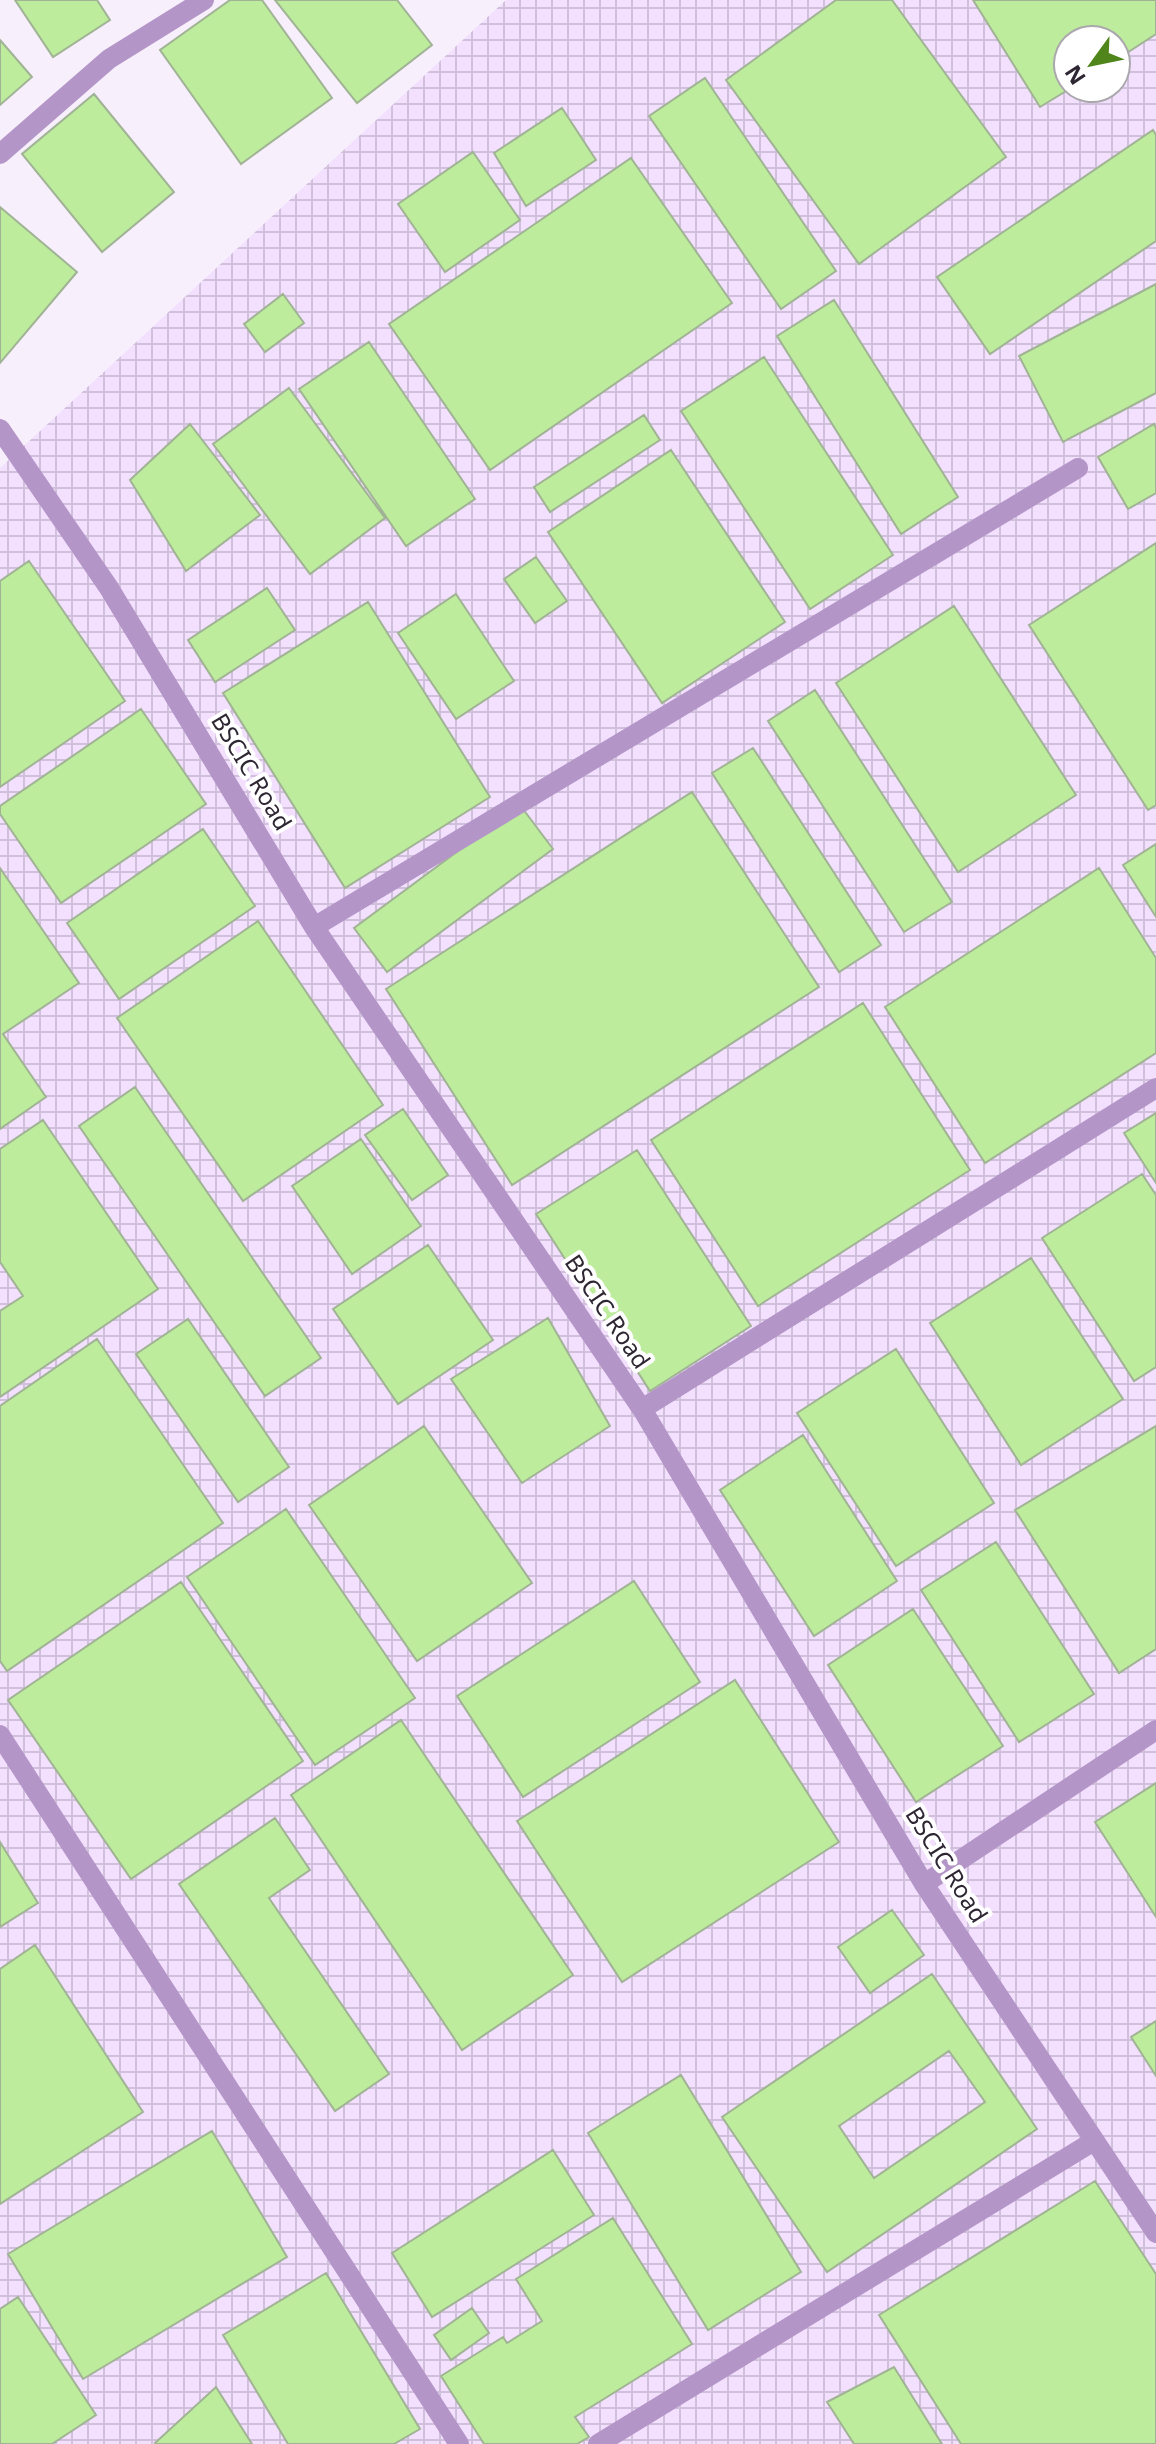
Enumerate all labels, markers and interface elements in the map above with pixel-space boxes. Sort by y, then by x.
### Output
north arrow [1052,24,1132,104]
text: N [1057,60,1092,91]
street label: BSCIC Road [204,707,300,836]
street label: BSCIC Road [558,1248,659,1375]
street label: BSCIC Road [899,1800,996,1929]

